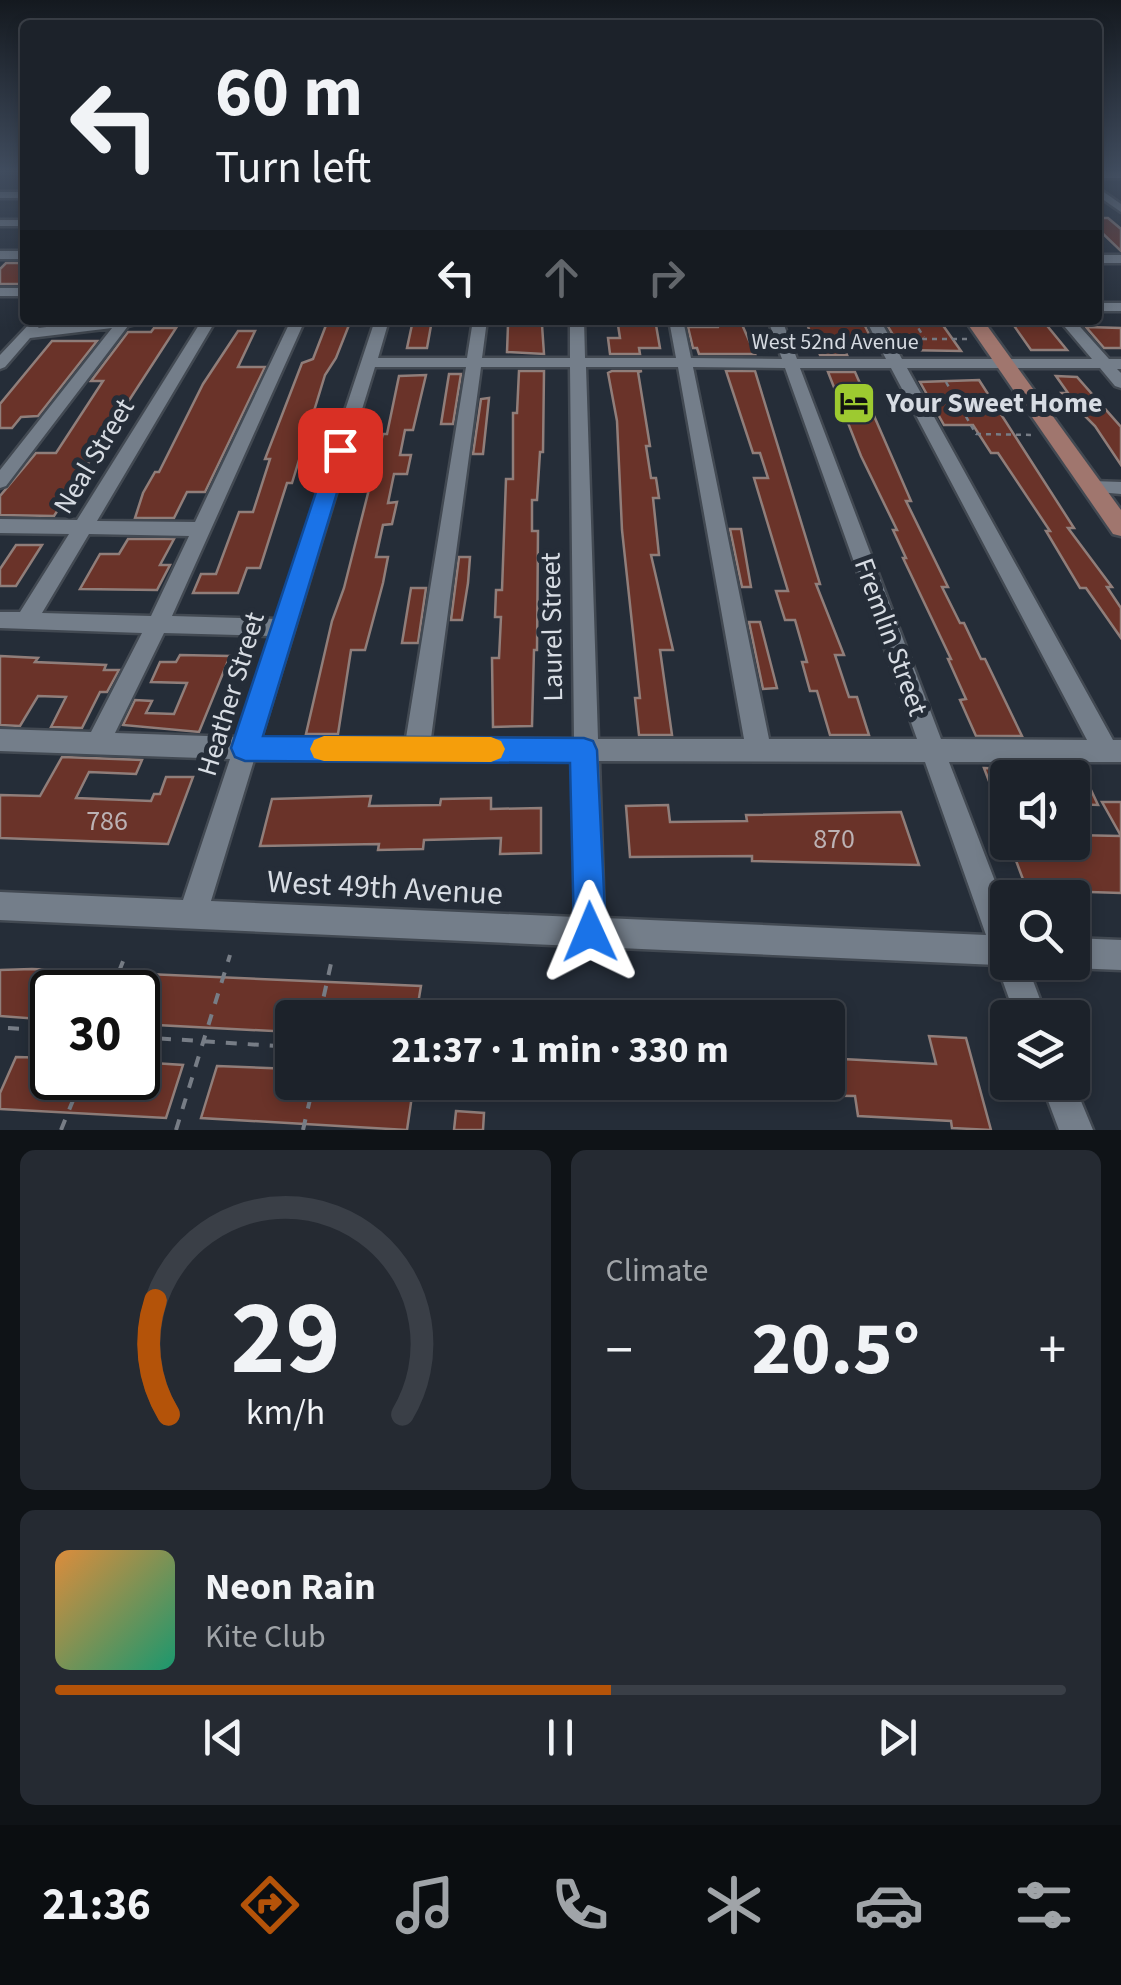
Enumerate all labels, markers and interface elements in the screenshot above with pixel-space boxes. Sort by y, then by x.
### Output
text: 60 m [215,43,363,143]
icon: left [50,60,180,190]
text: Turn left [215,136,371,200]
icon: left [429,250,484,305]
icon: ahead [534,250,589,305]
icon: right [639,250,694,305]
street label: West 52nd Avenue [751,326,919,358]
hotel icon: Your Sweet Home [831,380,877,426]
place label: Your Sweet Home [885,383,1102,423]
street label: Neal Street [44,390,145,521]
pin [298,408,383,493]
icon: arrive [313,423,368,478]
street label: Laurel Street [531,552,573,702]
street label: Fremlin Street [844,553,938,722]
street label: Heather Street [187,607,275,781]
map controls [990,760,1090,1100]
button: sound [990,760,1090,860]
house number: 786 [86,801,128,841]
house number: 870 [813,819,855,859]
street label: West 49th Avenue [266,859,504,917]
position arrow [538,880,642,984]
button: search [990,880,1090,980]
speed limit sign: 30 [30,970,160,1100]
button: layers [990,1000,1090,1100]
text: 21:37 · 1 min · 330 m [391,1023,729,1077]
text: Climate [606,1248,708,1294]
text: 29 [230,1266,340,1414]
text: 20.5° [751,1296,920,1403]
text: − [606,1312,633,1390]
text: + [1039,1312,1066,1390]
text: km/h [246,1387,325,1438]
text: Neon Rain [205,1560,376,1614]
text: Kite Club [205,1614,326,1660]
icon: previous [196,1710,251,1765]
icon: pause [533,1710,588,1765]
icon: next [870,1710,925,1765]
icon: directions [235,1870,305,1940]
icon: music [390,1870,460,1940]
icon: phone [545,1870,615,1940]
icon: climate [699,1870,769,1940]
icon: car [854,1870,924,1940]
icon: filters [1009,1870,1079,1940]
text: 21:36 [42,1873,151,1937]

